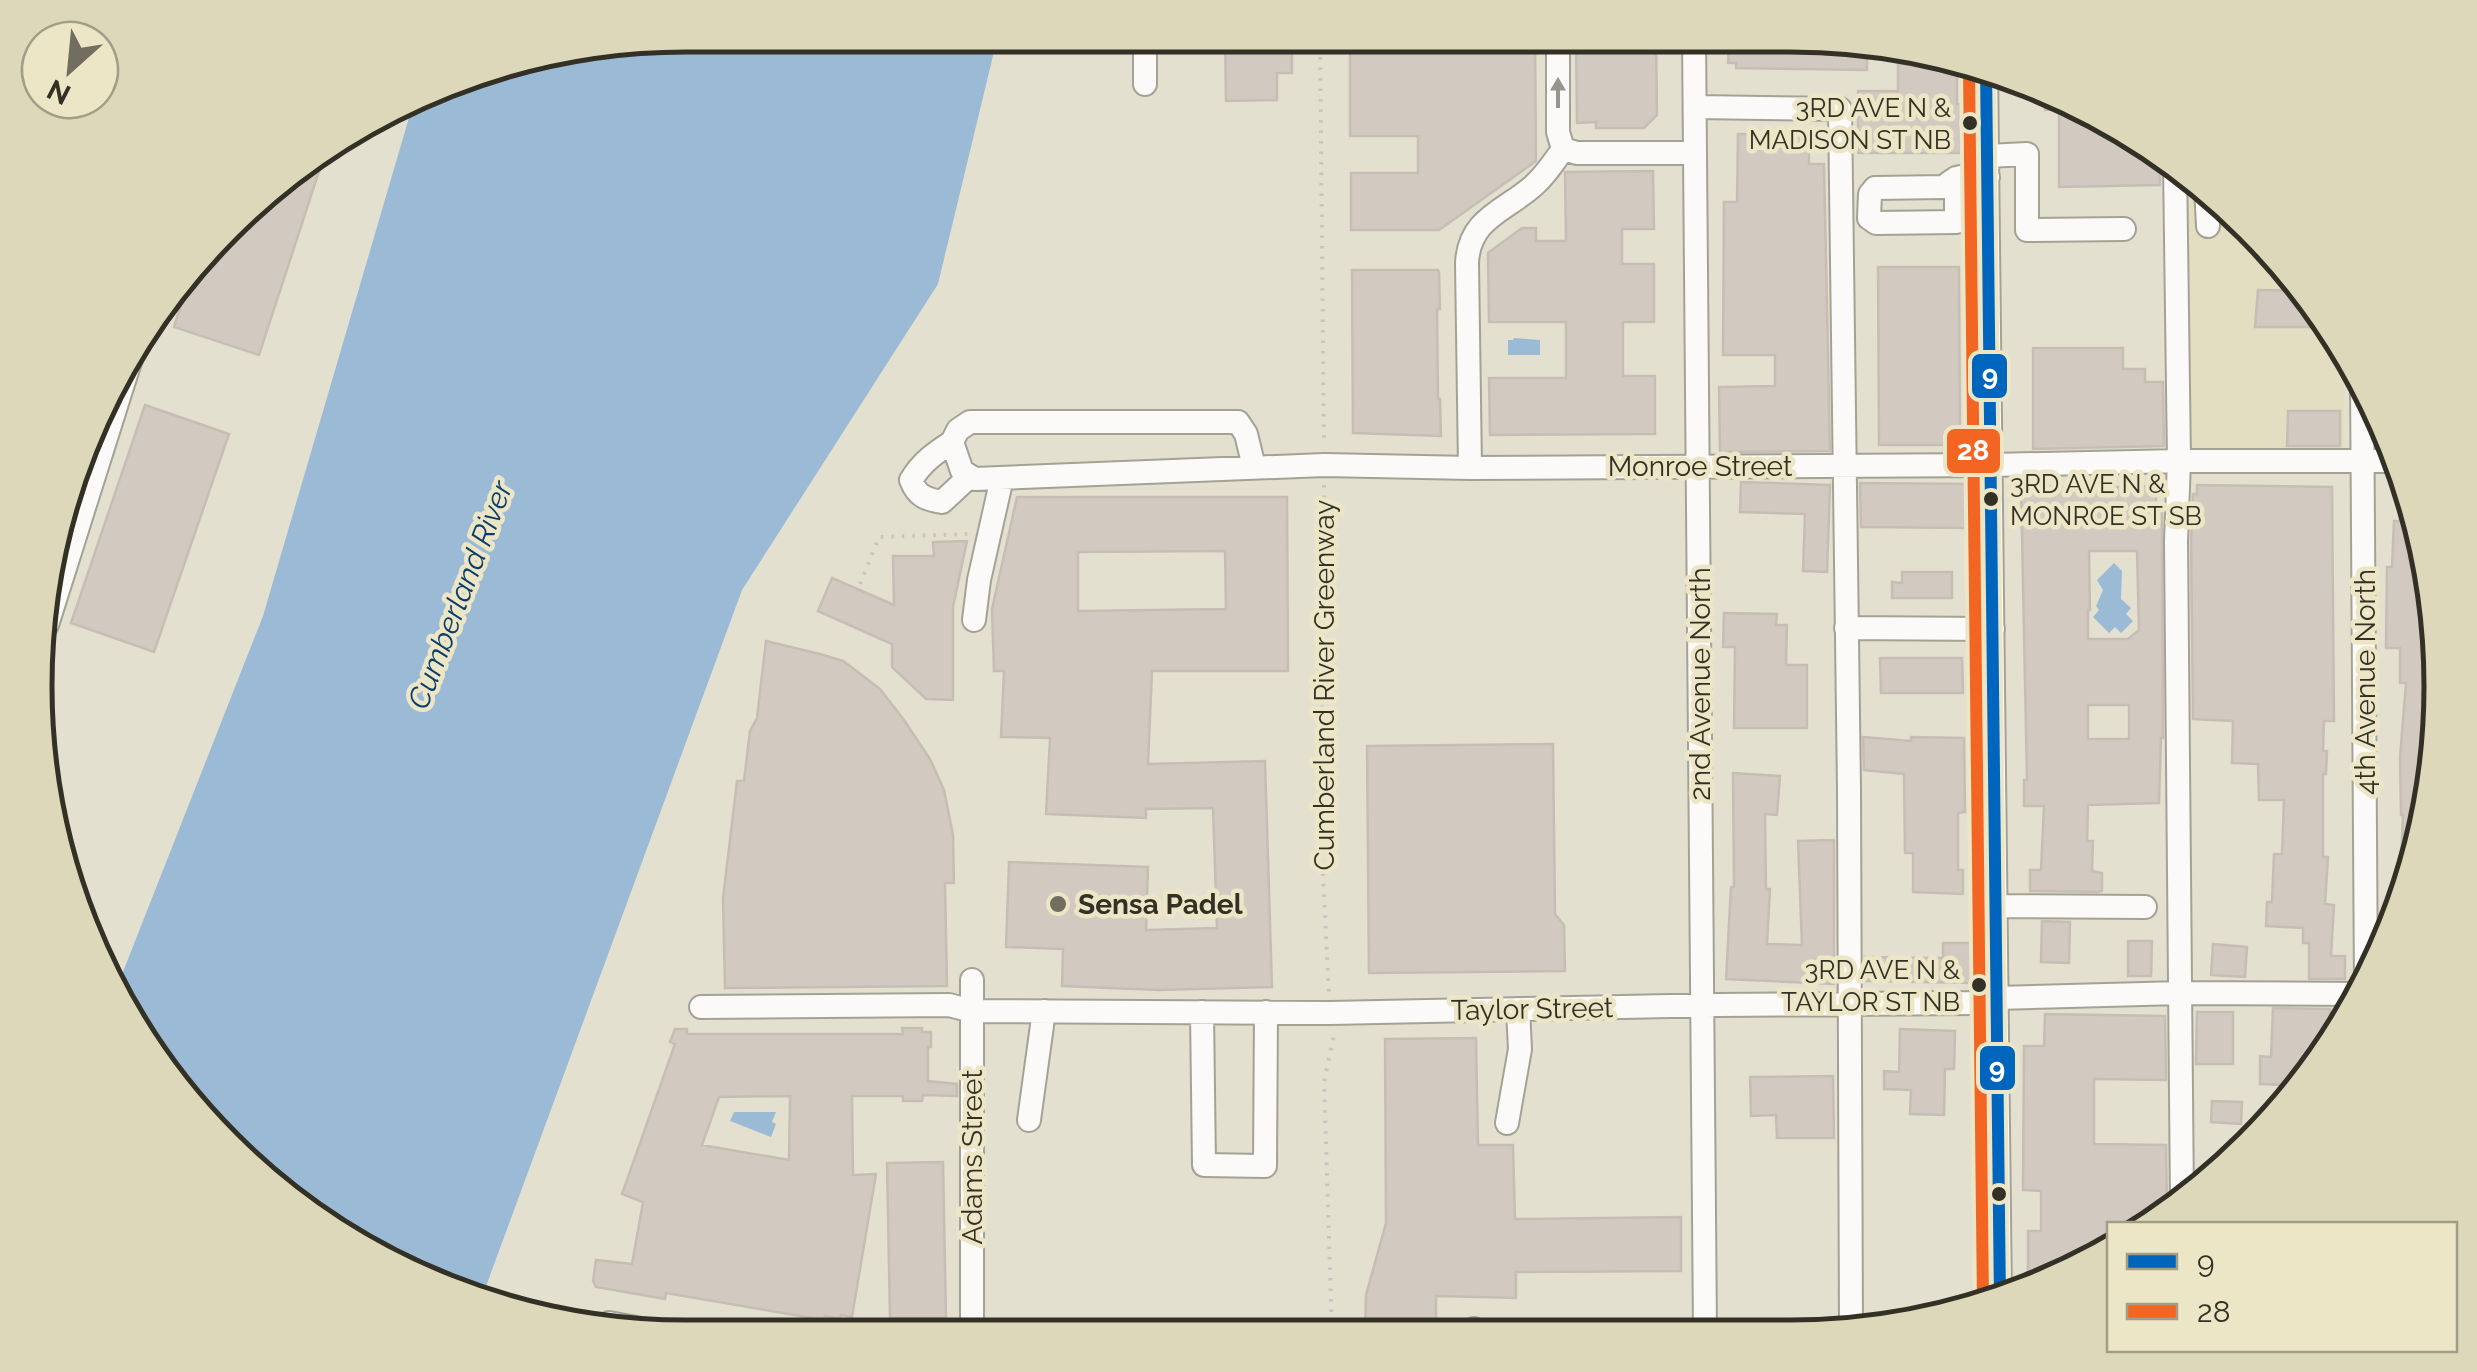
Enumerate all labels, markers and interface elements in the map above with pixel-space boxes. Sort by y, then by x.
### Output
north arrow [20,20,120,120]
text: N [42,72,76,111]
one-way arrow [1550,76,1566,108]
place label: 3RD AVE N & MADISON ST NB [1749,93,1952,155]
marker: 3RD AVE N & MADISON ST NB [1960,113,1980,133]
line badge: 9 [1970,352,2009,400]
text: 9 [1982,359,1998,392]
line badge: 28 [1945,427,2002,475]
text: 28 [1957,434,1989,467]
street label: Monroe Street [1608,450,1793,483]
place label: 3RD AVE N & MONROE ST SB [2010,469,2202,531]
water label: Cumberland River [400,475,520,714]
marker: 3RD AVE N & MONROE ST SB [1981,489,2001,509]
street label: Cumberland River Greenway [1308,499,1341,871]
street label: 2nd Avenue North [1684,567,1717,801]
street label: 4th Avenue North [2349,569,2382,795]
place label: Sensa Padel [1078,888,1243,921]
marker: Sensa Padel [1047,893,1069,915]
place label: 3RD AVE N & TAYLOR ST NB [1781,955,1961,1017]
marker: 3RD AVE N & TAYLOR ST NB [1969,975,1989,995]
street label: Taylor Street [1451,991,1614,1027]
line badge: 9 [1978,1044,2017,1092]
text: 9 [1989,1052,2005,1085]
street label: Adams Street [956,1069,989,1245]
unlabelled marker [1989,1184,2009,1204]
legend [2107,1222,2457,1352]
text: 9 [2197,1244,2215,1279]
text: 28 [2197,1294,2230,1329]

